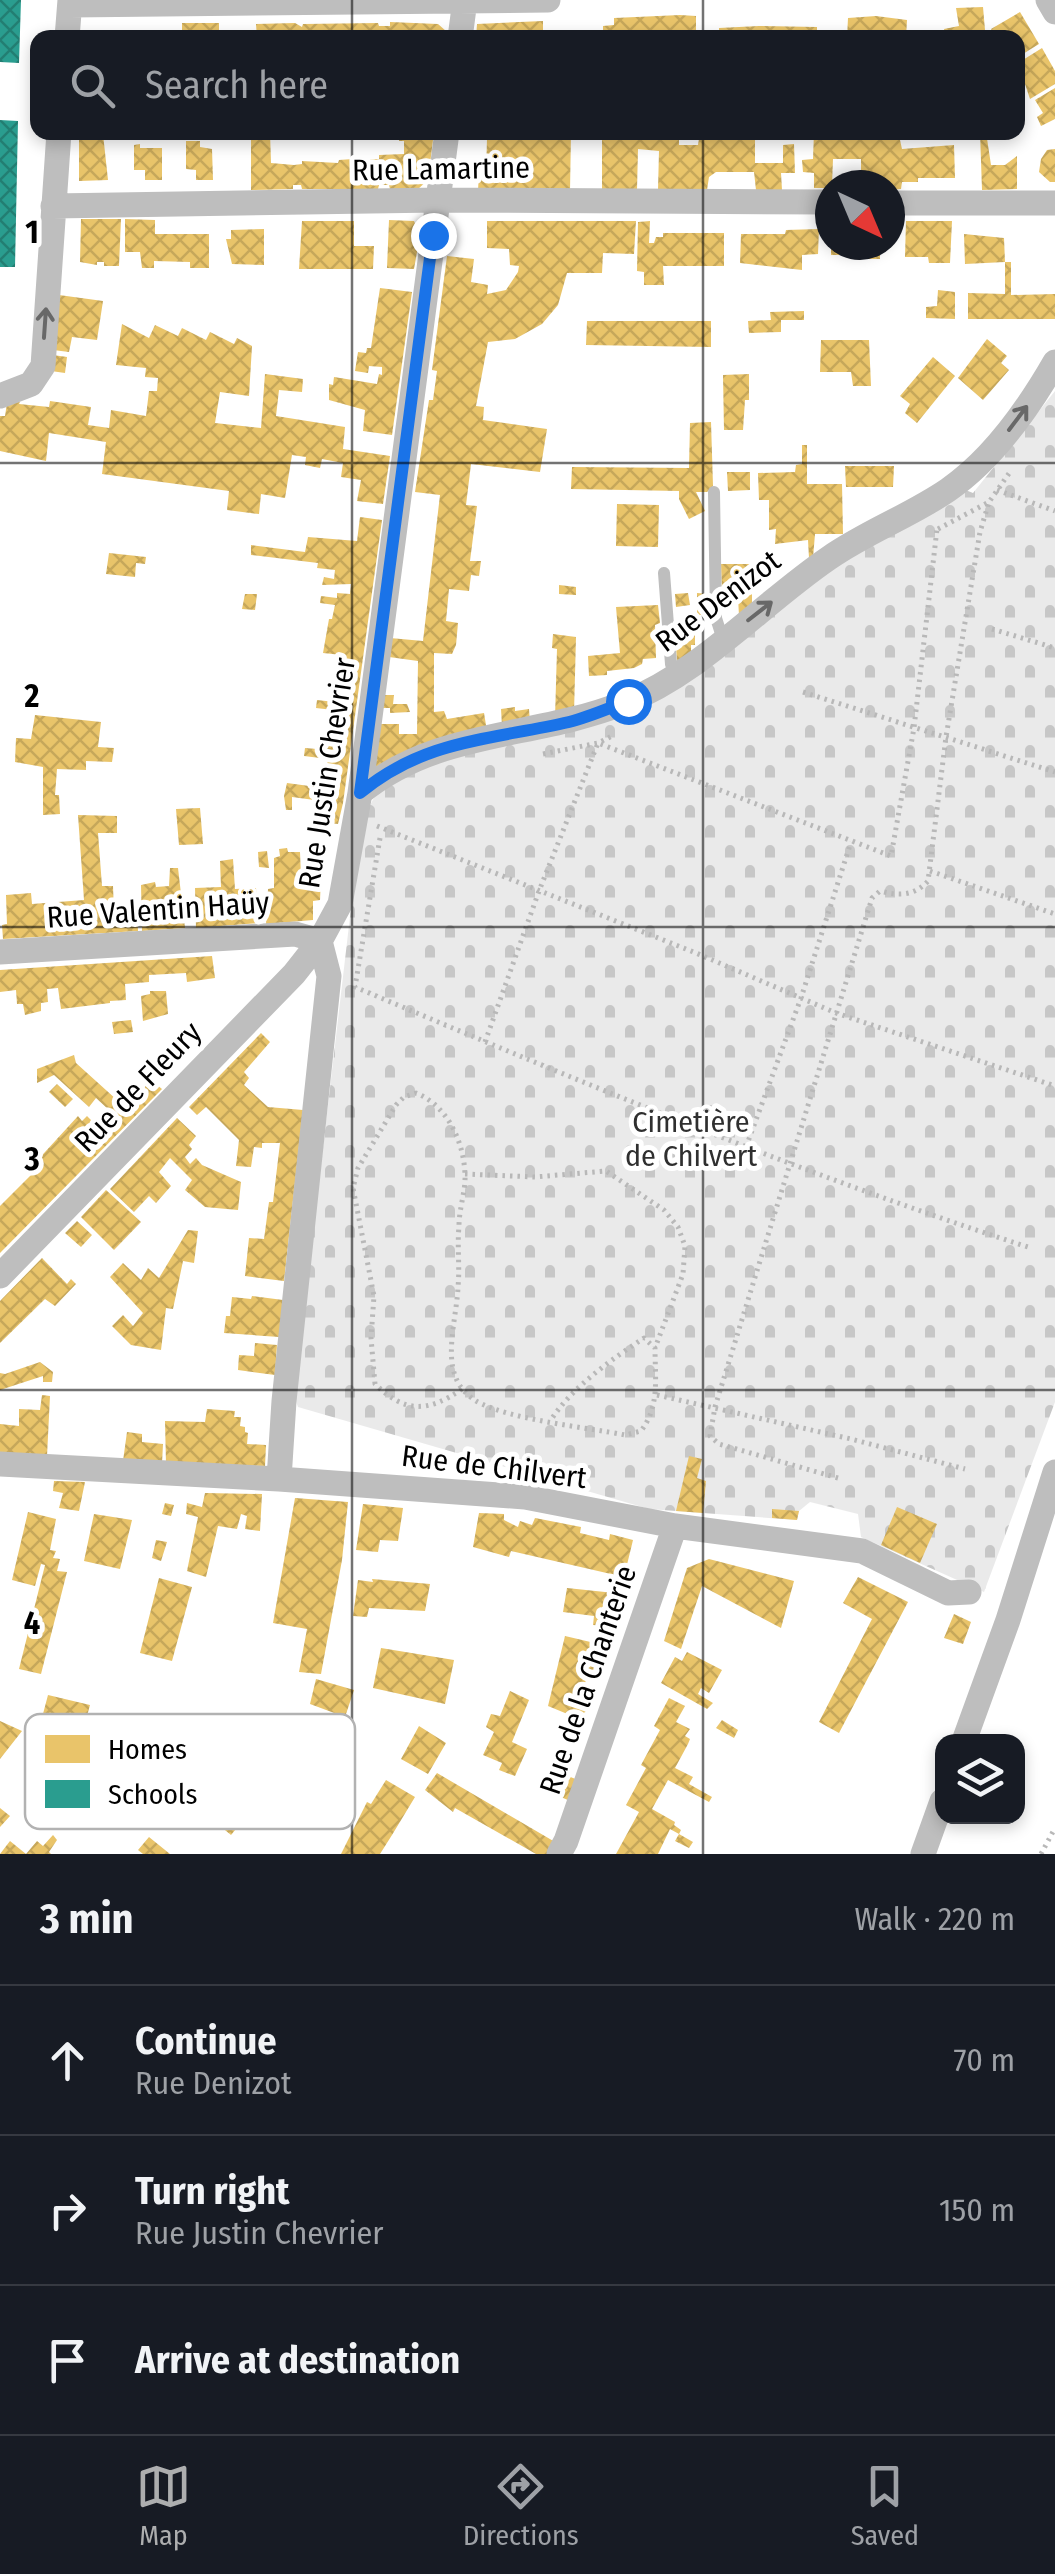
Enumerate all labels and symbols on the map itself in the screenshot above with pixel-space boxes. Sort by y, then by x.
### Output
street label: Rue Lamartine [352,149,530,189]
north arrow [815,170,905,260]
text: 1 [25,213,39,251]
route end [411,213,457,259]
one-way arrow [36,308,55,340]
one-way arrow [1007,405,1028,432]
street label: Rue Denizot [649,542,788,660]
one-way arrow [746,601,773,622]
street label: Rue Justin Chevrier [291,655,363,891]
text: 2 [24,677,40,715]
route start [606,679,652,725]
street label: Rue Valentin Haüy [46,884,271,936]
street label: Rue de Fleury [67,1014,209,1160]
park label: Cimetière de Chilvert [625,1104,757,1174]
text: 3 [23,1140,40,1178]
street label: Rue de Chilvert [399,1438,589,1496]
street label: Rue de la Chanterie [532,1561,644,1799]
text: 4 [24,1604,40,1642]
legend [25,1714,355,1829]
text: Homes [108,1733,187,1766]
text: Schools [108,1778,197,1811]

